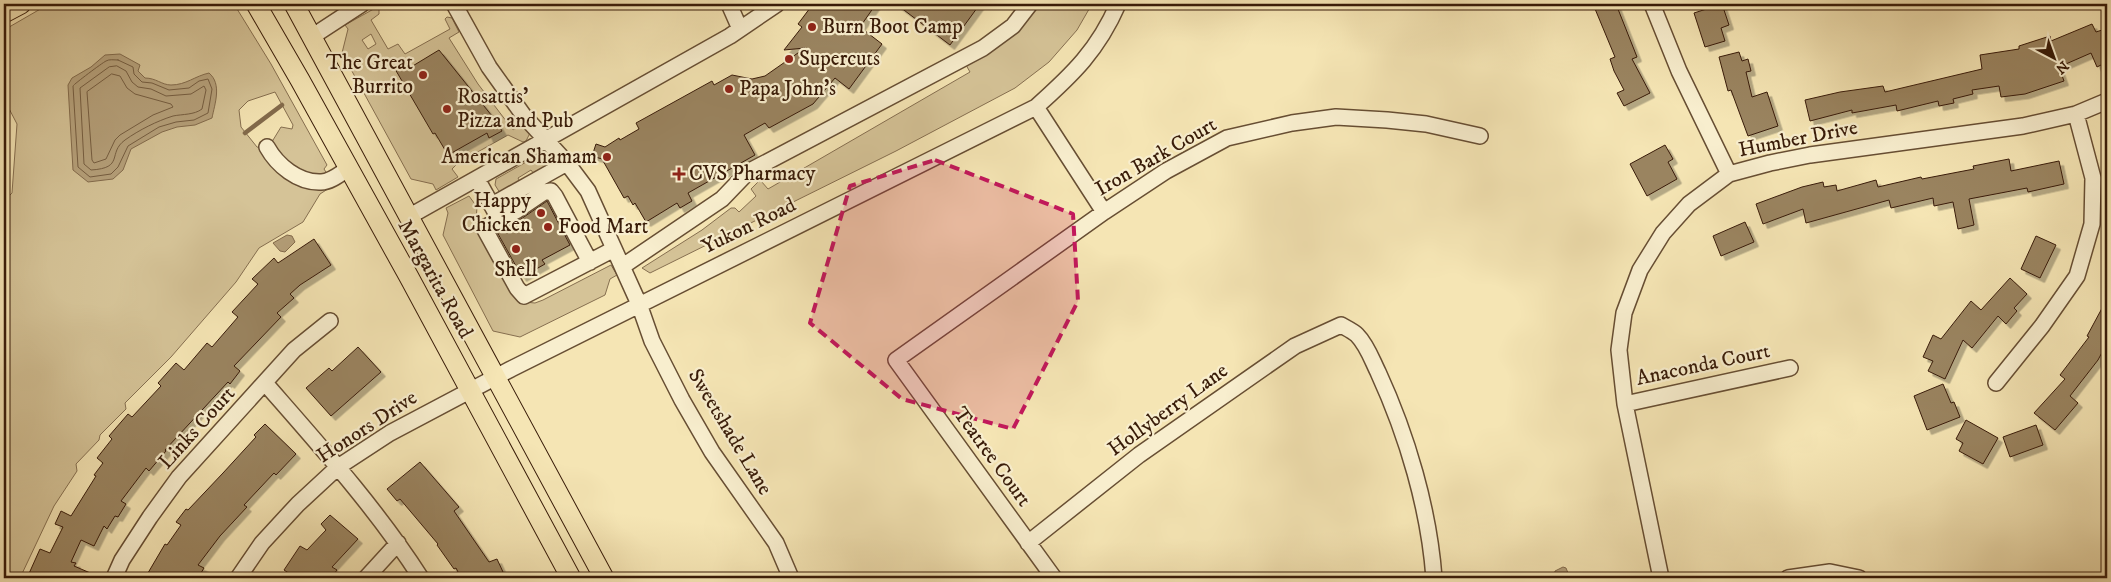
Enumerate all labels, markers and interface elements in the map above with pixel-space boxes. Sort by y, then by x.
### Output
place label: Burn Boot Camp [822,14,963,40]
marker: Burn Boot Camp [806,21,818,33]
north arrow [2028,32,2078,82]
place label: Supercuts [799,46,880,72]
place label: The Great Burrito [326,50,413,100]
marker: Supercuts [783,53,795,65]
text: N [2051,56,2072,78]
marker: The Great Burrito [417,69,429,81]
place label: Papa John's [739,76,836,102]
marker: Papa John's [723,83,735,95]
place label: Rosattis' Pizza and Pub [457,84,573,134]
marker: Rosattis' Pizza and Pub [441,103,453,115]
street label: Iron Bark Court [1091,112,1222,202]
street label: Humber Drive [1736,115,1860,163]
place label: American Shamam [441,144,597,170]
marker: American Shamam [601,151,613,163]
place label: CVS Pharmacy [689,161,816,187]
marker: CVS Pharmacy [673,168,685,180]
place label: Happy Chicken [462,188,532,238]
street label: Yukon Road [698,192,801,260]
marker: Happy Chicken [535,207,547,219]
place label: Food Mart [558,214,649,240]
street label: Margarita Road [392,215,479,343]
marker: Food Mart [542,221,554,233]
marker: Shell [510,243,522,255]
place label: Shell [494,257,538,283]
street label: Anaconda Court [1634,338,1773,392]
street label: Hollyberry Lane [1103,358,1233,462]
street label: Sweetshade Lane [682,364,778,500]
street label: Links Court [153,381,241,475]
street label: Honors Drive [312,385,422,469]
street label: Teatree Court [947,402,1037,512]

